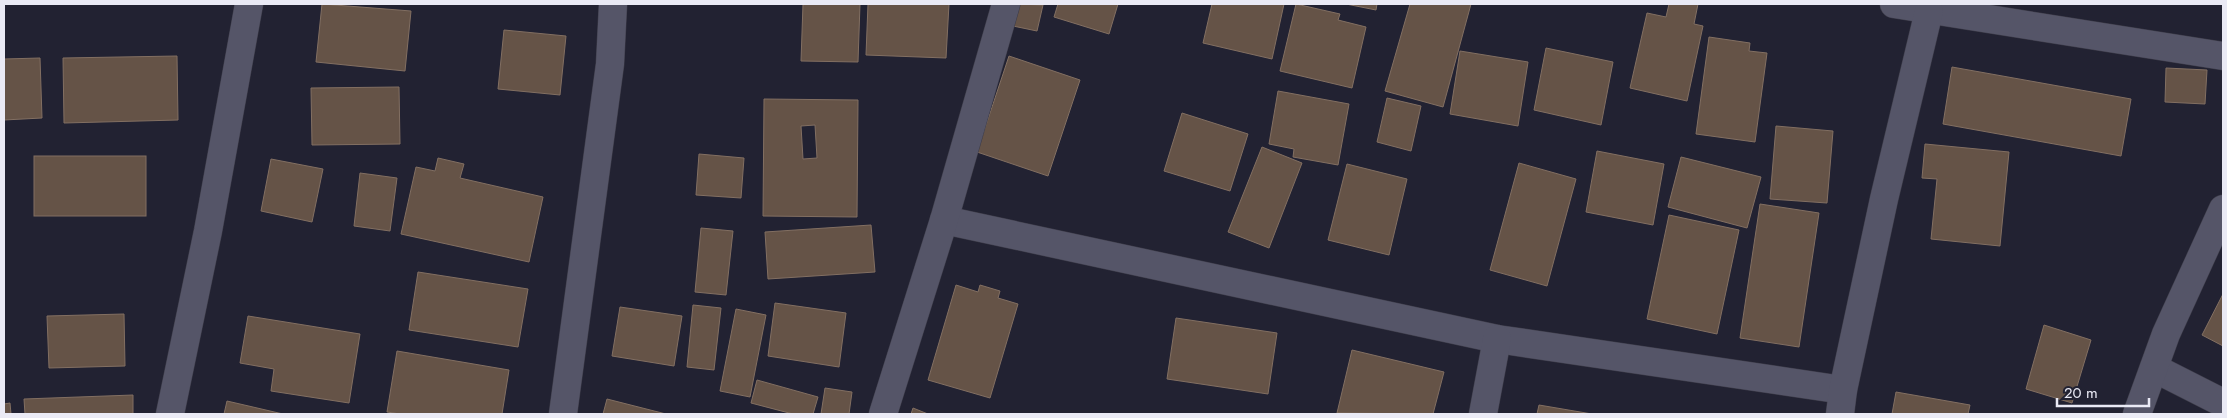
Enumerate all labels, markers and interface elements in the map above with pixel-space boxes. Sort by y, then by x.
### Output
scale bar [2057,376,2150,408]
text: 20 m [2064,382,2098,404]

